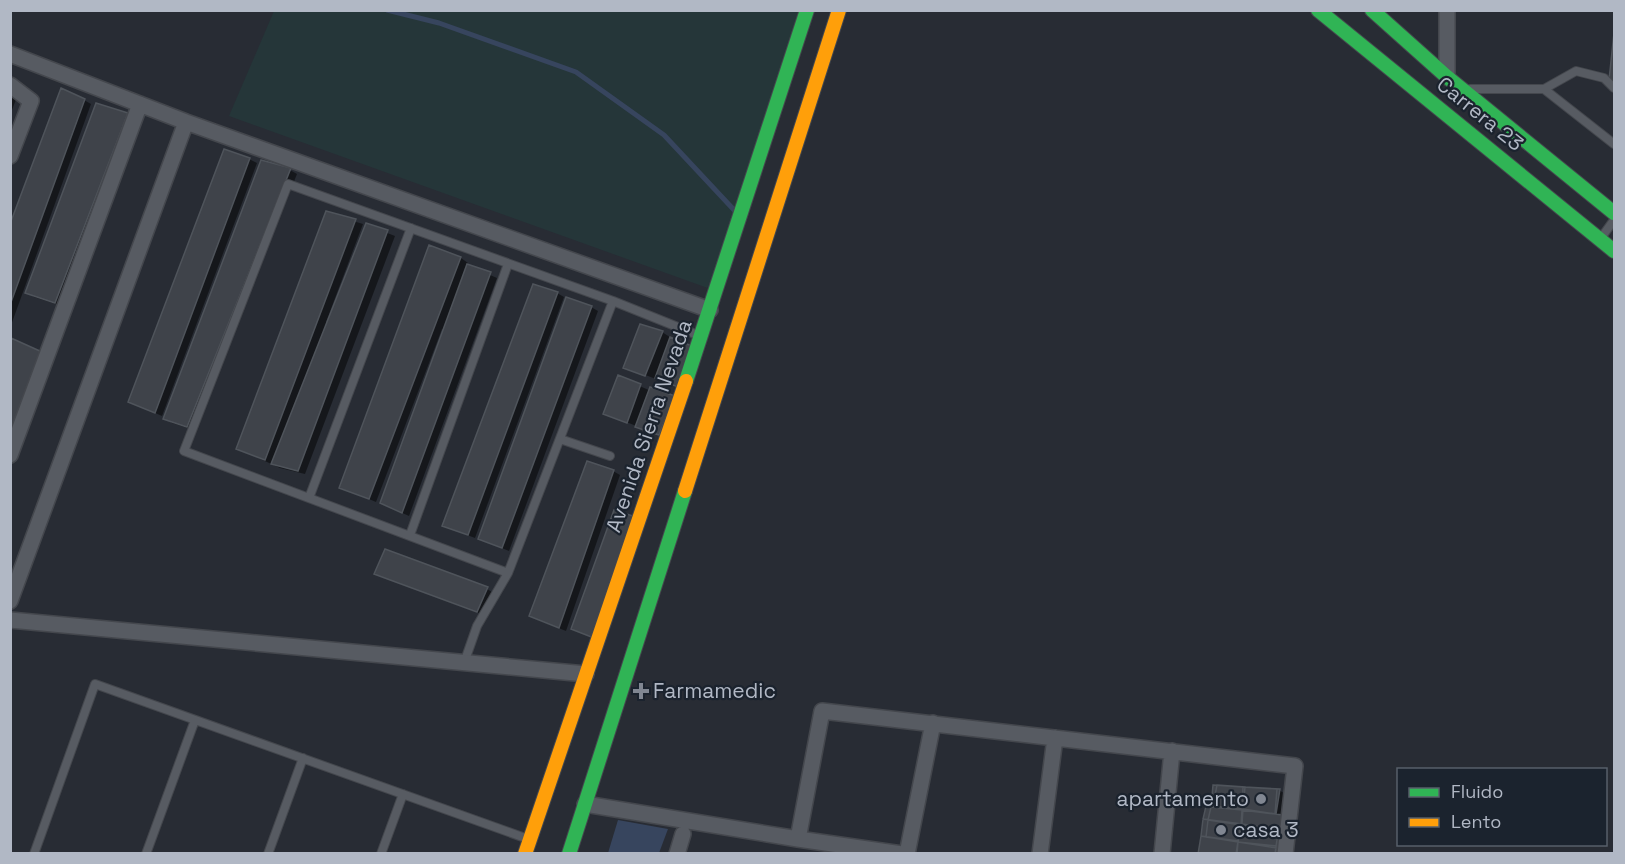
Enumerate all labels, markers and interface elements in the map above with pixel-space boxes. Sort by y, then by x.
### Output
street label: Carrera 23 [1432,70,1529,157]
street label: Avenida Sierra Nevada [599,316,698,536]
place label: Farmamedic [653,677,776,704]
marker: Farmamedic [634,684,648,698]
legend [1397,768,1607,846]
text: Fluido [1451,780,1503,803]
place label: apartamento [1116,785,1249,812]
marker: apartamento [1254,792,1268,806]
text: Lento [1451,810,1501,833]
place label: casa 3 [1233,816,1299,843]
marker: casa 3 [1214,823,1228,837]

